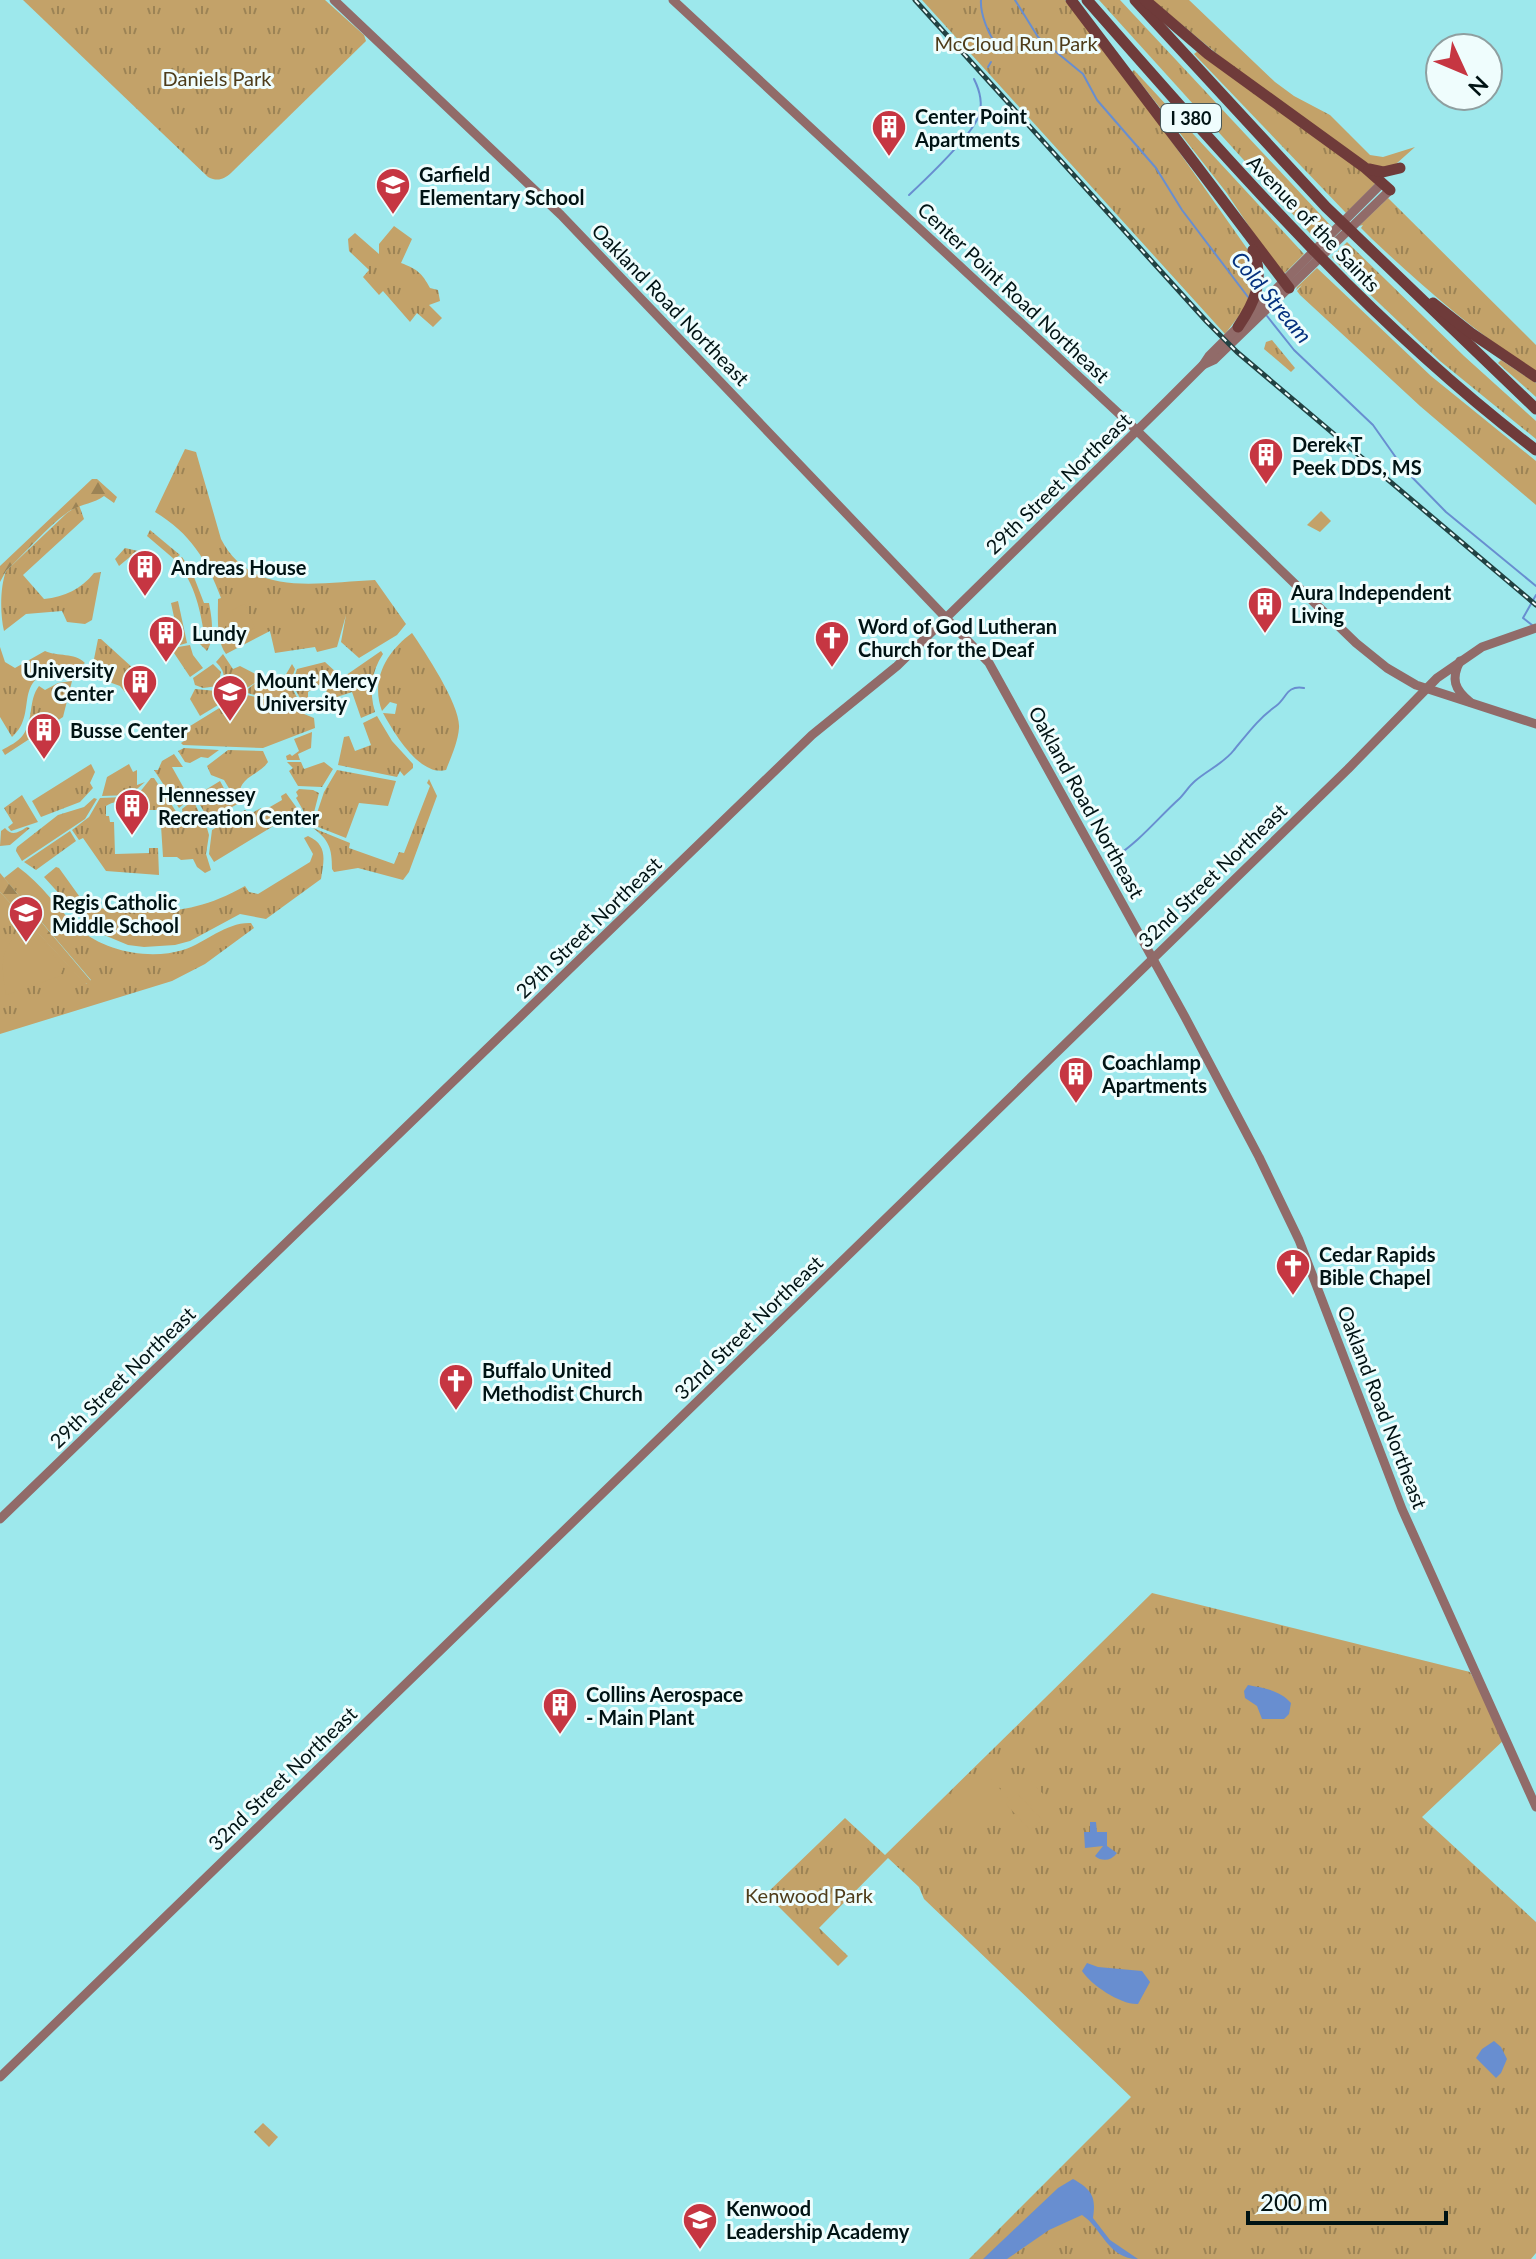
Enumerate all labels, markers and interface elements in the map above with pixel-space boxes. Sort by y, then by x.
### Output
park label: McCloud Run Park [934,31,1098,55]
north arrow [1424,32,1504,112]
park label: Daniels Park [163,66,272,90]
text: N [1463,71,1494,102]
place label: Center Point Apartments [914,104,1027,151]
road number: I 380 [1161,104,1221,132]
building icon: Center Point Apartments [870,108,908,158]
street label: Avenue of the Saints [1243,150,1385,296]
place label: Garfield Elementary School [419,162,584,209]
school or university icon: Garfield Elementary School [374,166,412,216]
street label: Center Point Road Northeast [913,197,1115,387]
street label: Oakland Road Northeast [587,218,755,390]
water label: Cold Stream [1226,246,1318,348]
street label: 29th Street Northeast [980,407,1136,559]
place label: Derek T Peek DDS, MS [1292,432,1422,479]
building icon: Derek T Peek DDS, MS [1247,436,1285,486]
building icon: Andreas House [126,548,164,598]
place label: Andreas House [170,555,307,579]
place label: Aura Independent Living [1290,580,1452,627]
building icon: Aura Independent Living [1246,585,1284,635]
building icon: Lundy [147,614,185,664]
place label: Word of God Lutheran Church for the Deaf [858,614,1057,661]
church icon: Word of God Lutheran Church for the Deaf [813,619,851,669]
place label: Lundy [192,621,247,645]
place label: University Center [23,658,115,705]
building icon: University Center [121,663,159,713]
place label: Mount Mercy University [256,668,378,715]
school or university icon: Mount Mercy University [211,673,249,723]
street label: Oakland Road Northeast [1024,702,1150,902]
building icon: Busse Center [25,711,63,761]
place label: Busse Center [70,718,188,742]
place label: Hennessey Recreation Center [158,782,320,829]
building icon: Hennessey Recreation Center [113,787,151,837]
street label: 32nd Street Northeast [1133,798,1291,952]
street label: 29th Street Northeast [510,851,666,1003]
place label: Regis Catholic Middle School [52,890,179,937]
school or university icon: Regis Catholic Middle School [7,894,45,944]
place label: Coachlamp Apartments [1101,1050,1207,1097]
building icon: Coachlamp Apartments [1057,1055,1095,1105]
place label: Cedar Rapids Bible Chapel [1319,1242,1436,1289]
church icon: Cedar Rapids Bible Chapel [1274,1247,1312,1297]
street label: 32nd Street Northeast [669,1250,827,1404]
street label: 29th Street Northeast [44,1301,200,1453]
street label: Oakland Road Northeast [1333,1302,1433,1512]
place label: Buffalo United Methodist Church [482,1358,643,1405]
church icon: Buffalo United Methodist Church [437,1362,475,1412]
place label: Collins Aerospace - Main Plant [586,1682,744,1729]
building icon: Collins Aerospace - Main Plant [541,1686,579,1736]
street label: 32nd Street Northeast [203,1701,361,1855]
park label: Kenwood Park [745,1883,874,1907]
scale bar [1248,2175,1446,2225]
text: 200 m [1260,2187,1328,2216]
place label: Kenwood Leadership Academy [726,2196,910,2243]
school or university icon: Kenwood Leadership Academy [681,2201,719,2251]

